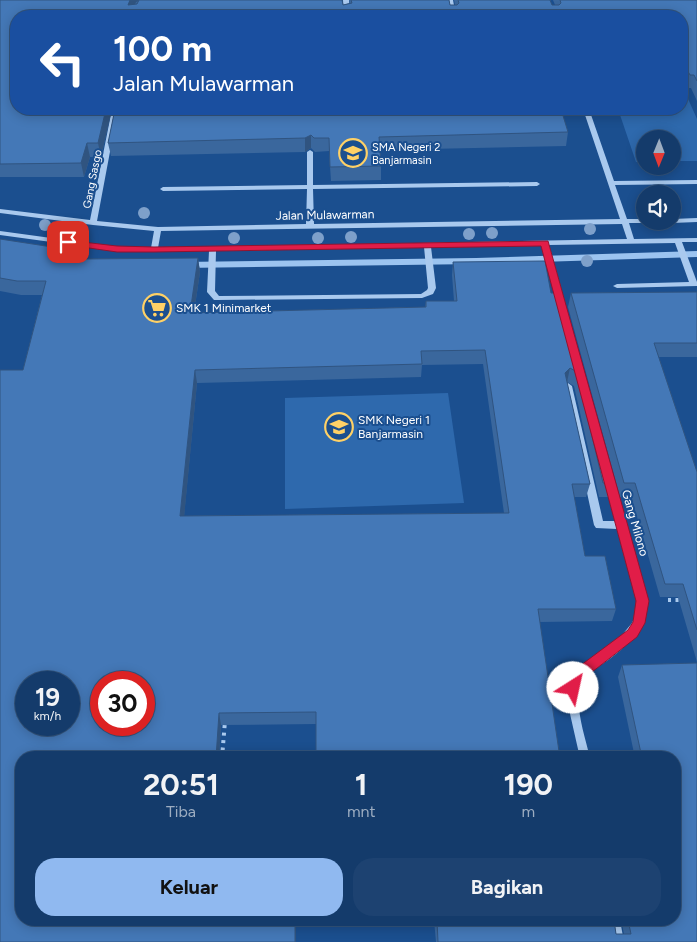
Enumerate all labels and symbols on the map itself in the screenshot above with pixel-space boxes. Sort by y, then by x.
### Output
north arrow [636,130,681,175]
school or university icon: SMA Negeri 2 Banjarmasin [338,138,368,168]
place label: SMA Negeri 2 Banjarmasin [372,141,440,167]
street label: Gang Sasgo [80,149,105,210]
street label: Jalan Mulawarman [276,207,375,223]
pin [47,221,89,263]
supermarket icon: SMK 1 Minimarket [142,293,172,323]
place label: SMK 1 Minimarket [176,301,272,315]
school or university icon: SMK Negeri 1 Banjarmasin [324,412,354,442]
place label: SMK Negeri 1 Banjarmasin [358,413,430,441]
street label: Gang Milono [619,488,651,558]
position arrow [546,661,598,713]
speed limit sign: 30 [90,671,155,736]

